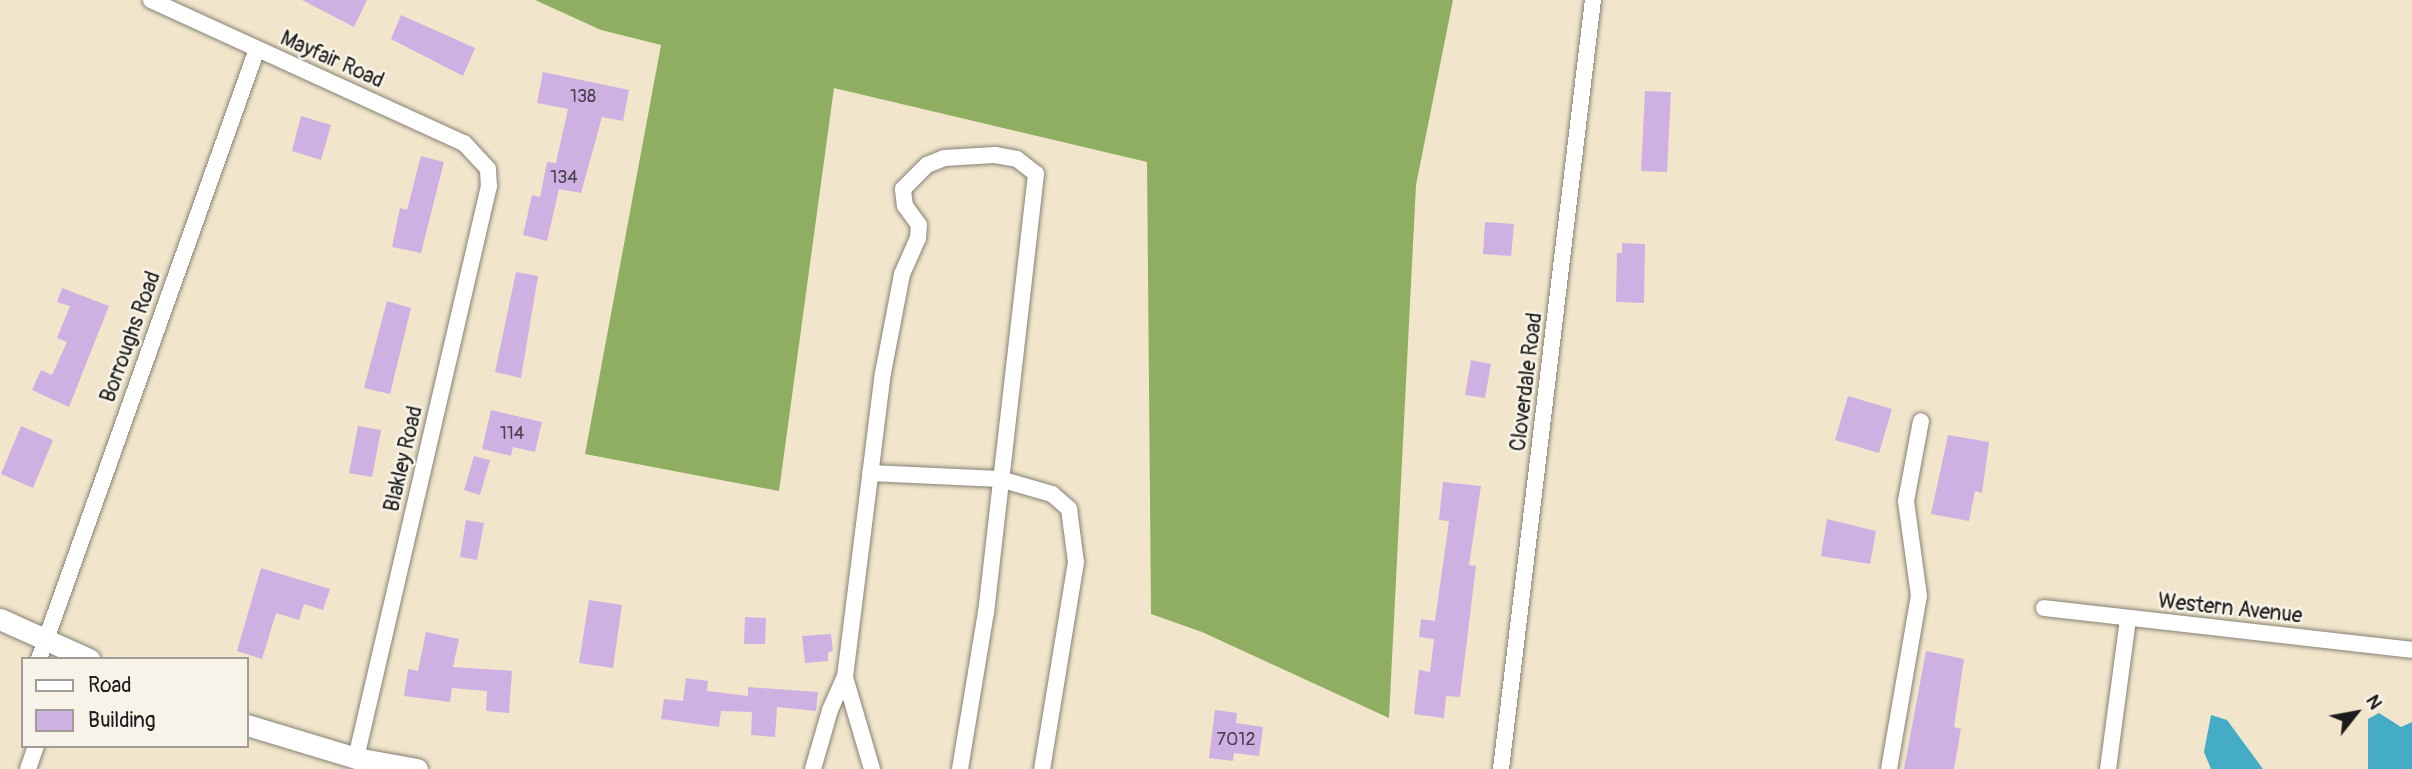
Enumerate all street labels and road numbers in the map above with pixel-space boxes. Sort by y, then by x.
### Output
street label: Mayfair Road [276,26,388,94]
street label: Borroughs Road [96,268,166,406]
street label: Cloverdale Road [1506,311,1548,453]
street label: Blakley Road [380,404,428,514]
street label: Western Avenue [2157,589,2303,629]

